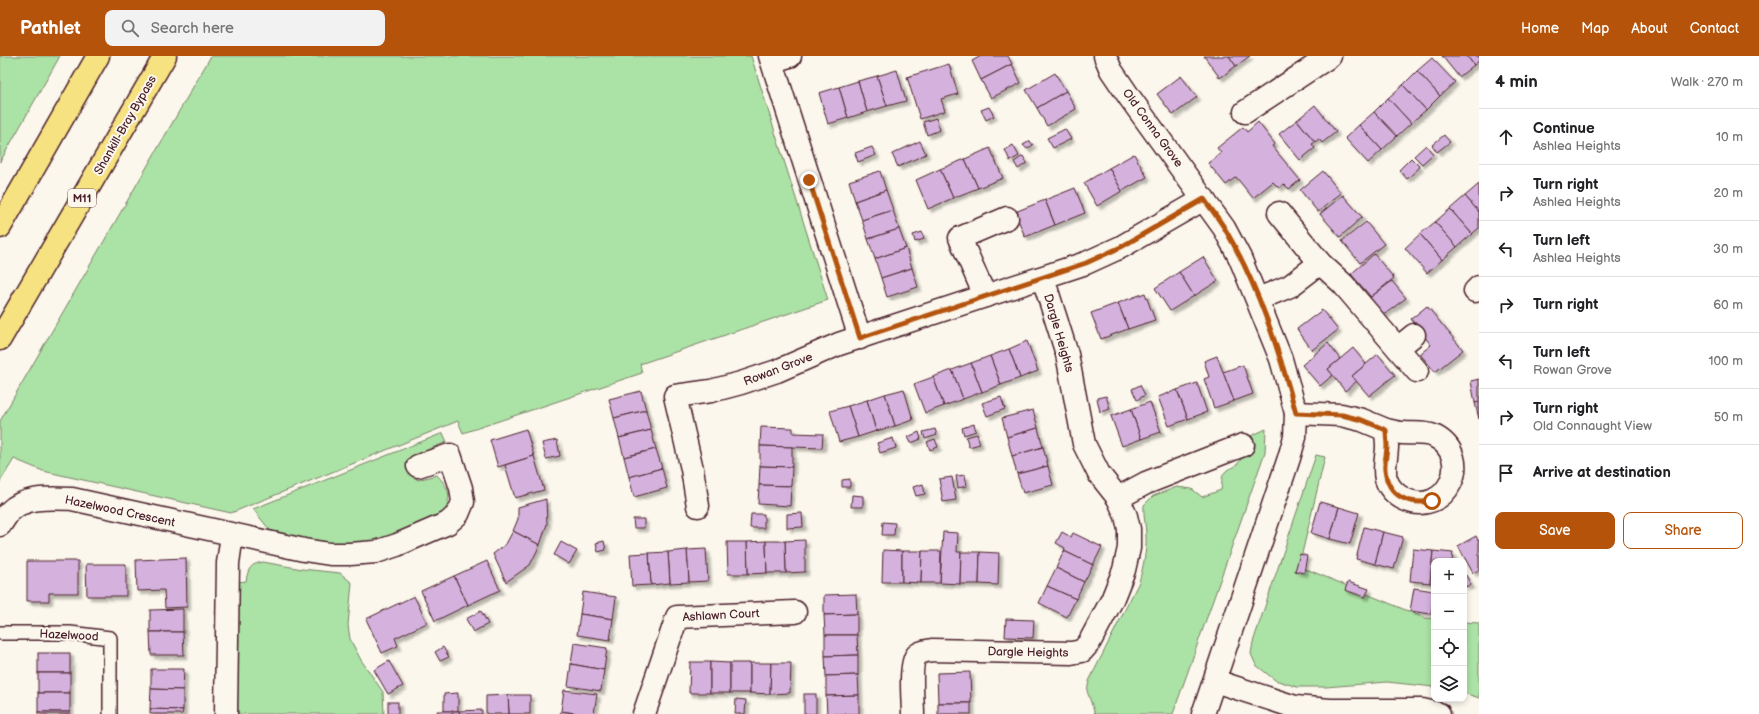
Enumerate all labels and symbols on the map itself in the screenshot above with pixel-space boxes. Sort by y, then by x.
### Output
street label: Shankill-Bray Bypass [91,73,160,178]
street label: Old Conna Grove [1119,86,1186,170]
route end [800,171,818,189]
road number: M11 [68,189,96,207]
street label: Dargle Heights [1040,292,1077,374]
street label: Rowan Grove [742,349,815,389]
street label: Hazelwood Crescent [63,492,177,531]
route start [1423,492,1441,510]
street label: Ashlawn Court [682,606,760,625]
street label: Hazelwood [39,626,99,645]
street label: Dargle Heights [987,644,1069,661]

